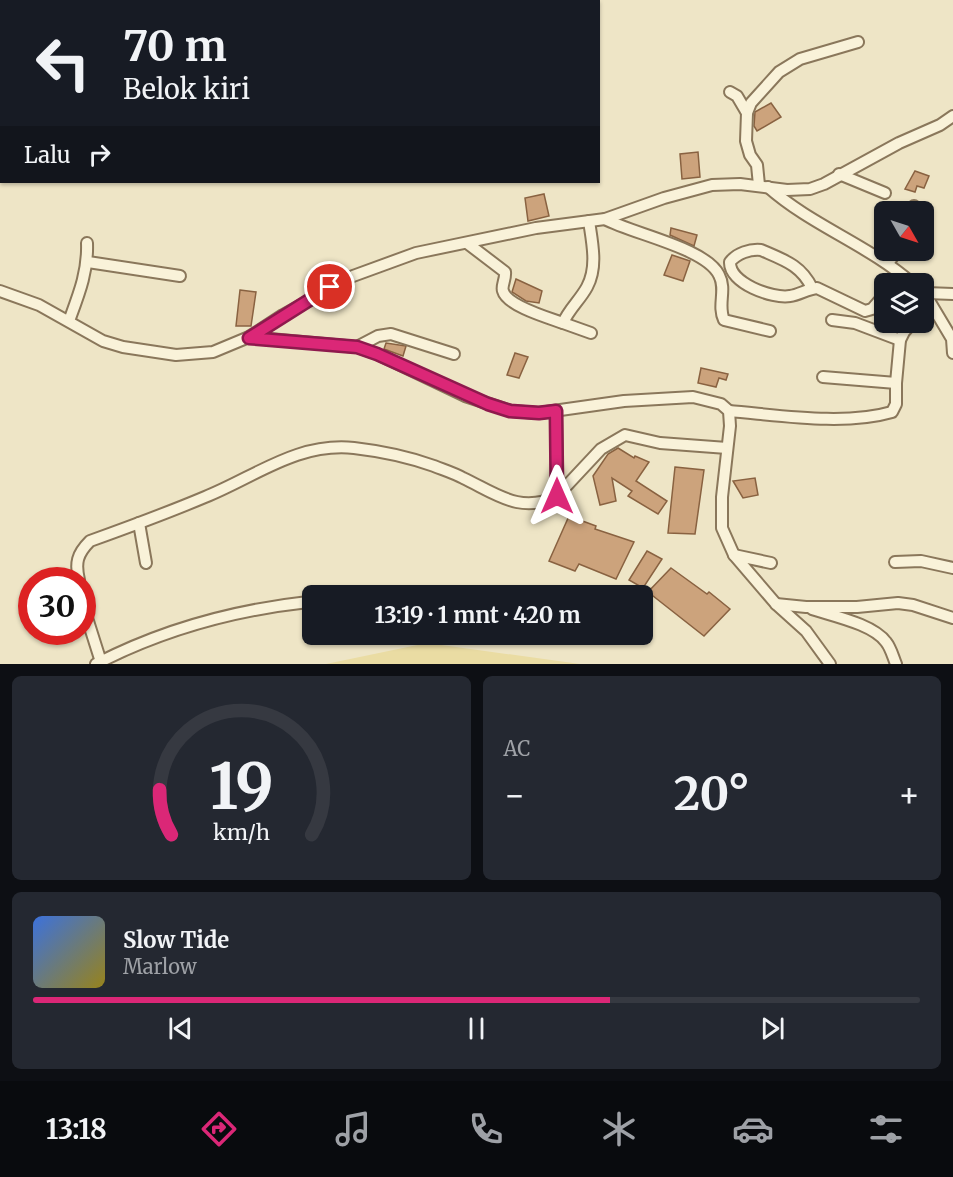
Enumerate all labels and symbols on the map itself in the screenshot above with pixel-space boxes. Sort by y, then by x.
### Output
north arrow [874,201,934,261]
pin [304,261,355,312]
position arrow [525,464,589,528]
speed limit sign: 30 [18,567,96,645]

